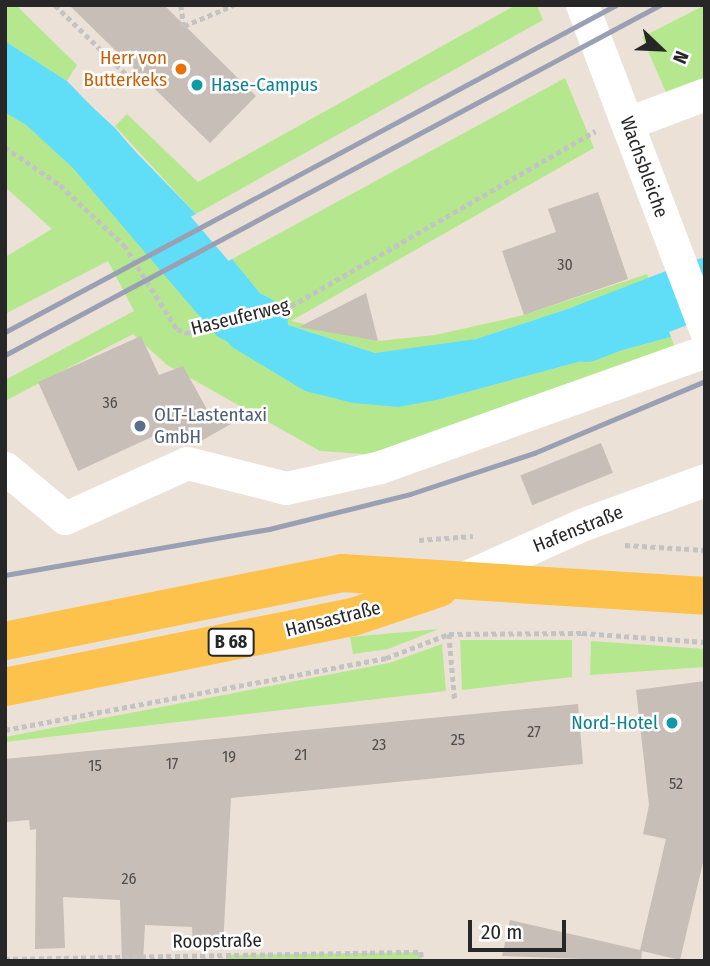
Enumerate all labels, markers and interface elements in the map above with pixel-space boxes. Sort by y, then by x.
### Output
north arrow [626,14,696,84]
place label: Herr von Butterkeks [84,47,167,91]
text: N [668,48,694,67]
marker: Herr von Butterkeks [173,61,189,77]
place label: Hase-Campus [211,74,318,96]
marker: Hase-Campus [189,77,205,93]
street label: Wachsbleiche [615,113,673,221]
house number: 30 [557,255,573,275]
street label: Haseuferweg [188,294,292,340]
house number: 36 [102,393,118,413]
place label: OLT-Lastentaxi GmbH [154,404,267,448]
marker: OLT-Lastentaxi GmbH [132,418,148,434]
street label: Hafenstraße [530,501,626,557]
street label: Hansastraße [283,596,383,642]
road number: B 68 [206,628,256,656]
place label: Nord-Hotel [571,712,658,734]
marker: Nord-Hotel [664,715,680,731]
house number: 27 [527,722,541,742]
house number: 25 [451,730,465,750]
house number: 23 [372,735,386,755]
house number: 21 [295,745,307,765]
house number: 19 [222,747,236,767]
house number: 17 [166,754,178,774]
house number: 15 [88,756,102,776]
house number: 52 [669,774,683,794]
house number: 26 [122,869,136,889]
scale bar [472,906,570,950]
text: 20 m [481,919,522,945]
street label: Roopstraße [172,929,262,953]

